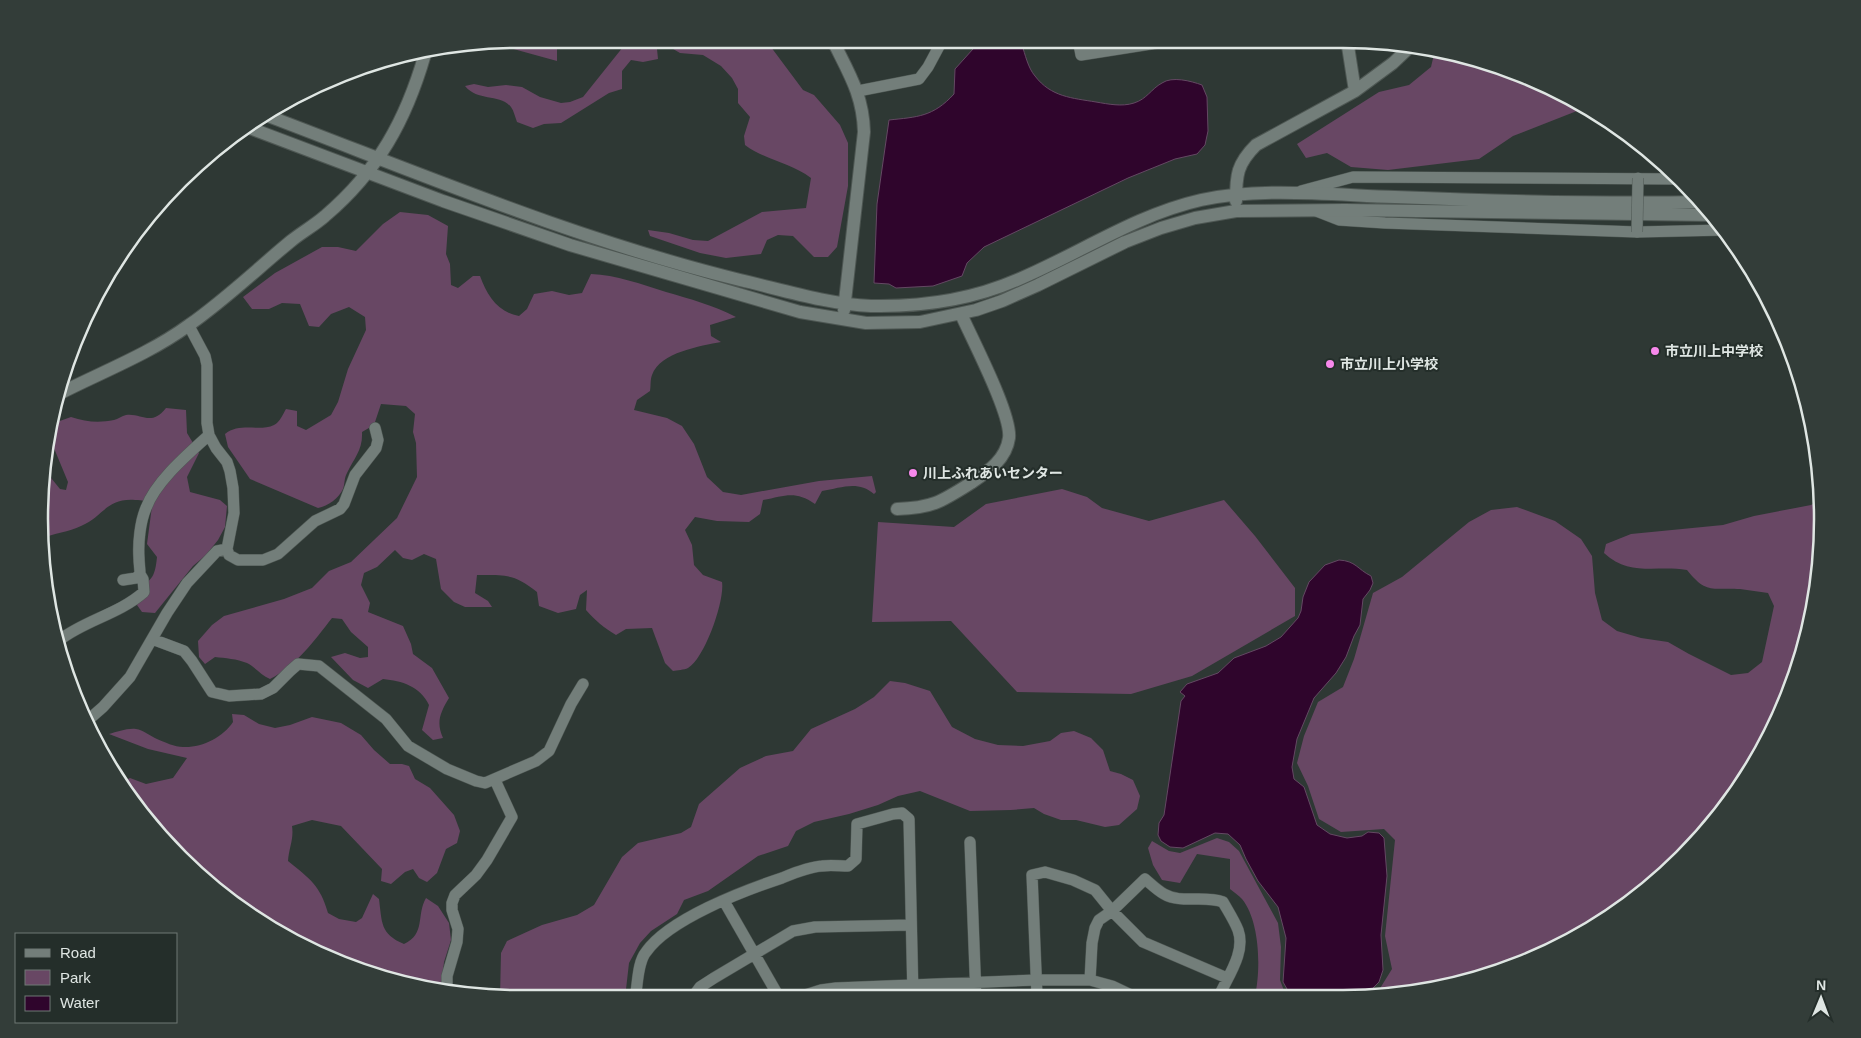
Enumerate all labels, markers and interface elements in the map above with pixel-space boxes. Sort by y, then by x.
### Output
place label: 市立川上中学校 [1665,343,1763,359]
marker: 市立川上中学校 [1649,345,1661,357]
place label: 市立川上小学校 [1340,356,1438,372]
marker: 市立川上小学校 [1324,358,1336,370]
place label: 川上ふれあいセンター [923,465,1063,481]
marker: 川上ふれあいセンター [907,467,919,479]
legend [15,933,178,1023]
text: Road [60,944,96,961]
text: Park [60,969,91,986]
north arrow [1796,973,1846,1023]
text: N [1816,977,1826,993]
text: Water [60,994,99,1011]

